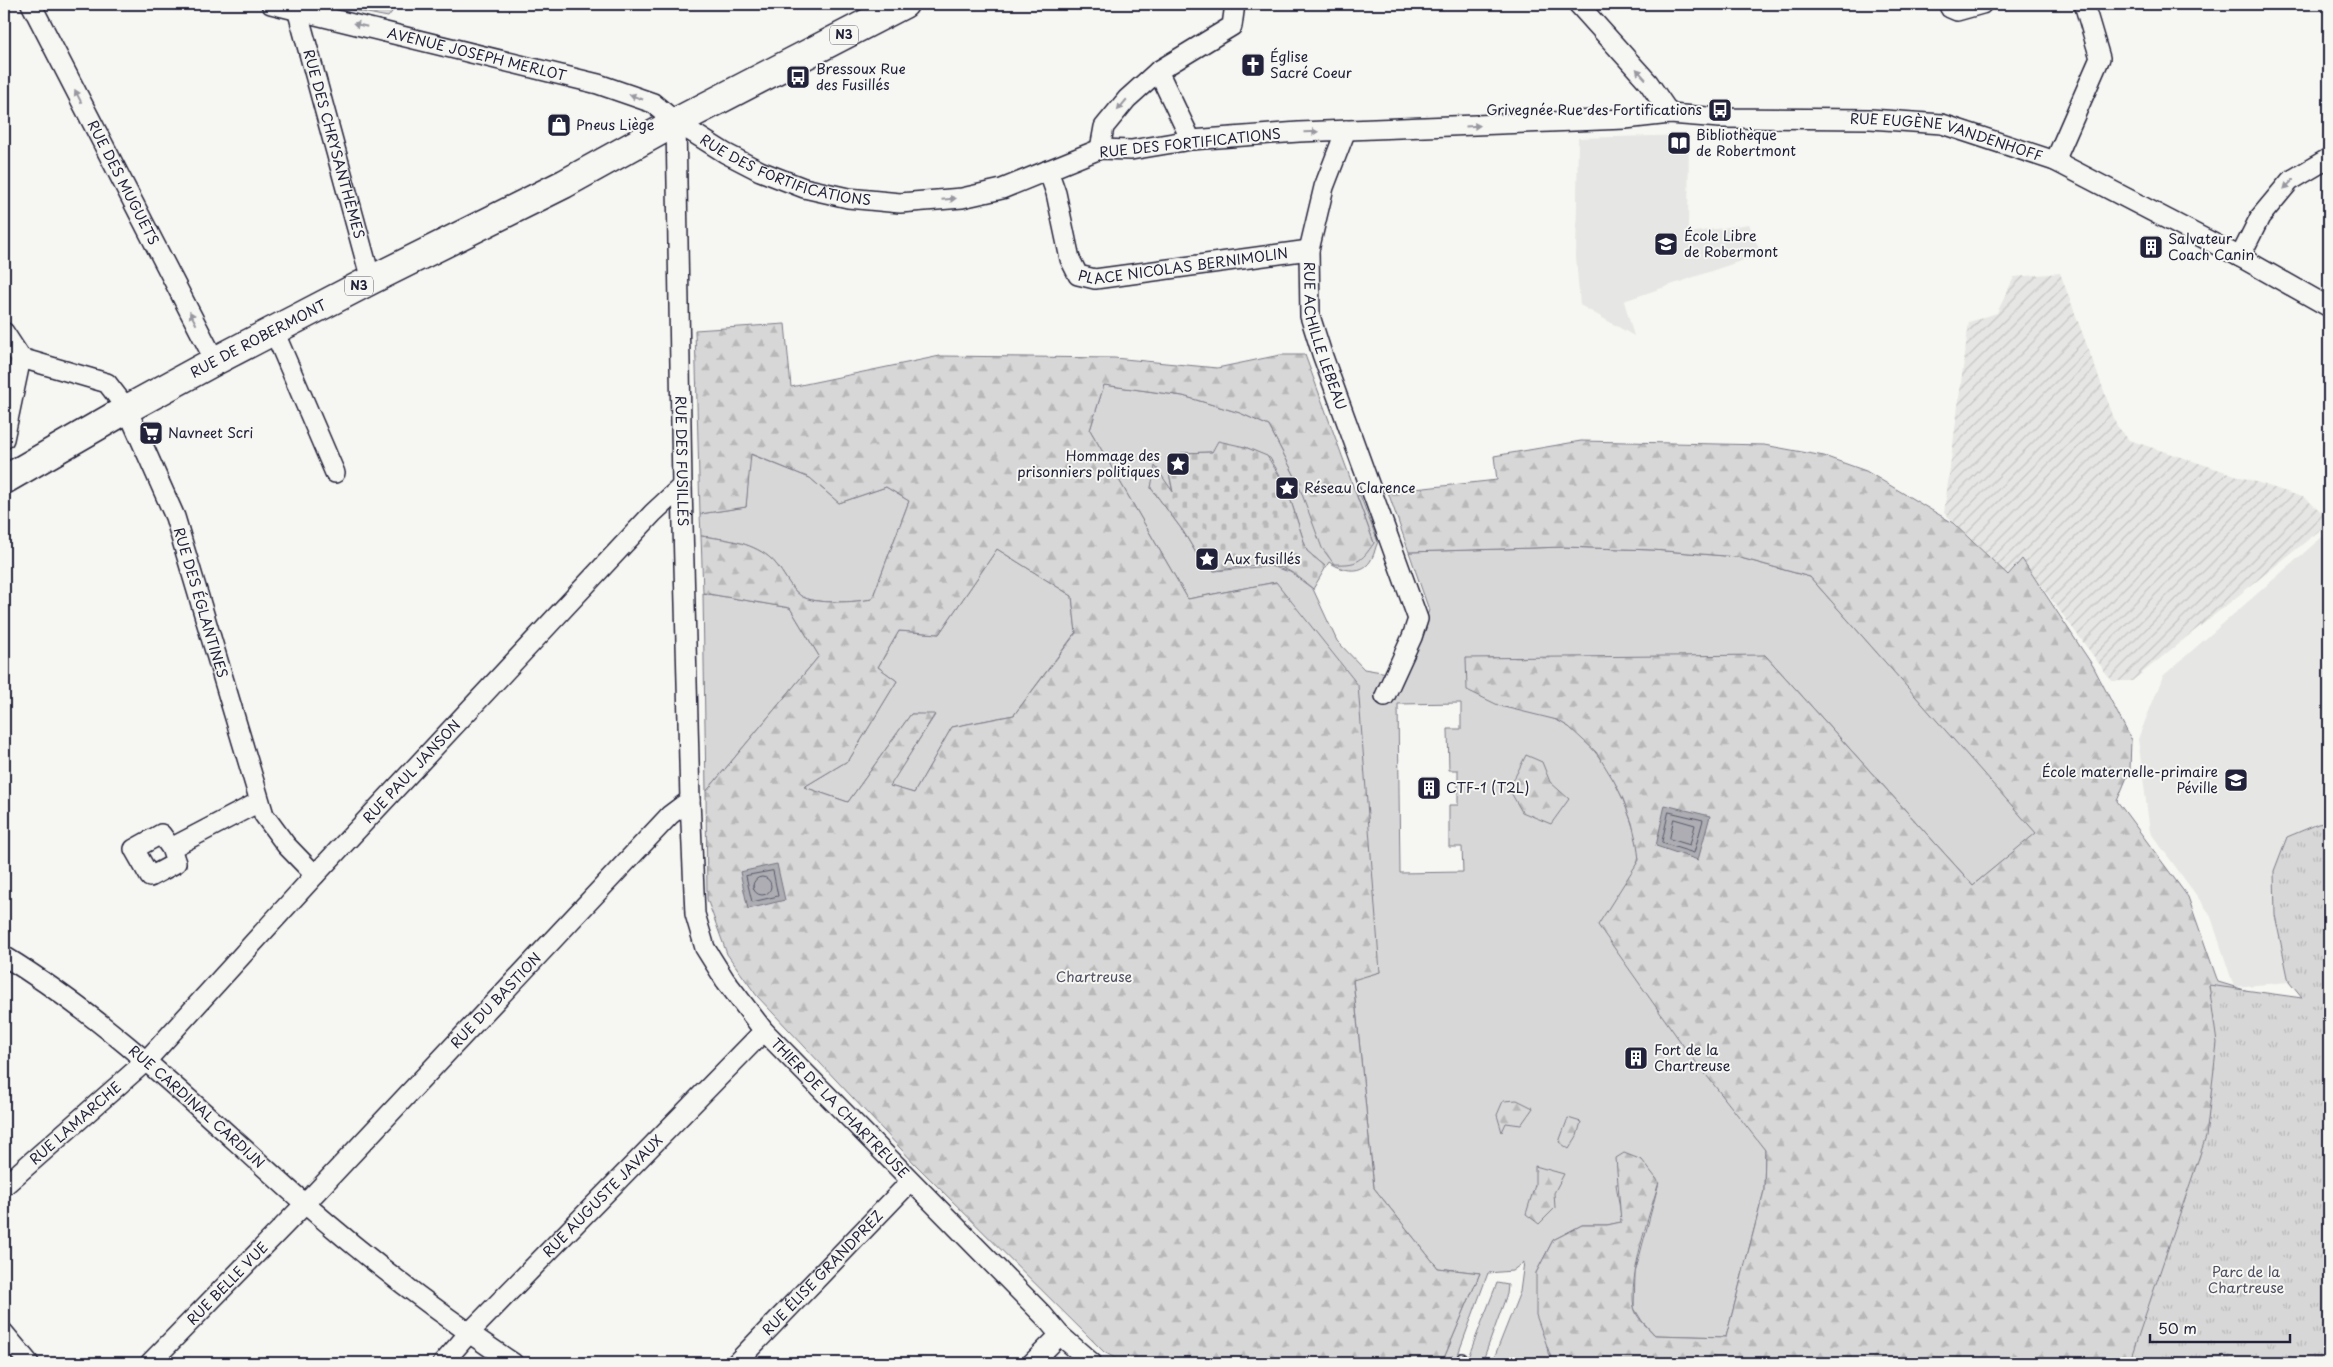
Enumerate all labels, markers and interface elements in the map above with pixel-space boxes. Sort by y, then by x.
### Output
one-way arrow [352,21,367,29]
street label: AVENUE JOSEPH MERLOT [385,22,569,86]
road number: N3 [830,26,858,44]
place label: Église Sacré Coeur [1270,46,1352,83]
street label: RUE DES CHRYSANTHÈMES [298,47,370,241]
church icon: Église Sacré Coeur [1240,52,1266,78]
place label: Bressoux Rue des Fusillés [816,58,905,95]
bus stop icon: Bressoux Rue des Fusillés [785,64,811,90]
one-way arrow [1635,69,1647,81]
one-way arrow [74,89,82,103]
one-way arrow [628,92,643,100]
bus stop icon: Grivegnée Rue des Fortifications [1707,97,1733,123]
one-way arrow [1117,98,1128,111]
place label: Grivegnée Rue des Fortifications [1486,99,1702,120]
street label: RUE EUGÈNE VANDENHOFF [1850,108,2045,166]
shop icon: Pneus Liège [546,112,572,138]
place label: Pneus Liège [576,114,655,135]
street label: RUE DES MUGUETS [83,116,164,249]
one-way arrow [1466,121,1482,129]
street label: RUE DES FORTIFICATIONS [1098,123,1282,162]
place label: Bibliothèque de Robertmont [1696,124,1796,161]
one-way arrow [1303,127,1319,135]
street label: RUE DES FORTIFICATIONS [696,129,872,210]
library icon: Bibliothèque de Robertmont [1666,130,1692,156]
one-way arrow [2283,178,2295,190]
one-way arrow [941,195,957,203]
place label: École Libre de Robermont [1684,225,1778,262]
place label: Salvateur Coach Canin [2168,228,2254,265]
school or university icon: École Libre de Robermont [1653,231,1679,257]
building icon: Salvateur Coach Canin [2138,234,2164,260]
street label: PLACE NICOLAS BERNIMOLIN [1076,242,1289,289]
street label: RUE ACHILLE LEBEAU [1299,262,1352,413]
road number: N3 [345,276,373,296]
street label: RUE DE ROBERMONT [186,294,330,383]
one-way arrow [189,311,197,325]
street label: RUE DES FUSILLÉS [671,395,694,527]
supermarket icon: Navneet Scri [138,420,164,446]
place label: Navneet Scri [168,422,253,443]
place label: Hommage des prisonniers politiques [1017,445,1160,482]
place icon: Hommage des prisonniers politiques [1165,451,1191,477]
place icon: Réseau Clarence [1274,475,1300,501]
place label: Réseau Clarence [1304,477,1415,498]
street label: RUE DES ÉGLANTINES [169,525,233,680]
place icon: Aux fusillés [1194,546,1220,572]
place label: Aux fusillés [1224,548,1301,569]
street label: RUE PAUL JANSON [358,715,465,828]
place label: École maternelle-primaire Péville [2042,761,2218,798]
school or university icon: École maternelle-primaire Péville [2223,767,2249,793]
building icon: CTF-1 (T2L) [1416,775,1442,801]
place label: CTF-1 (T2L) [1446,777,1530,798]
street label: RUE DU BASTION [445,948,546,1053]
park label: Chartreuse [1056,966,1133,987]
street label: THIER DE LA CHARTREUSE [766,1033,914,1183]
place label: Fort de la Chartreuse [1654,1039,1731,1076]
street label: RUE CARDINAL CARDIJN [124,1040,270,1173]
building icon: Fort de la Chartreuse [1623,1045,1649,1071]
street label: RUE LAMARCHE [24,1076,126,1169]
street label: RUE AUGUSTE JAVAUX [537,1130,667,1262]
street label: RUE ÉLISE GRANDPREZ [757,1205,887,1340]
street label: RUE BELLE VUE [182,1237,273,1329]
park label: Parc de la Chartreuse [2208,1261,2285,1298]
scale bar [2150,1312,2290,1344]
text: 50 m [2158,1316,2197,1339]

